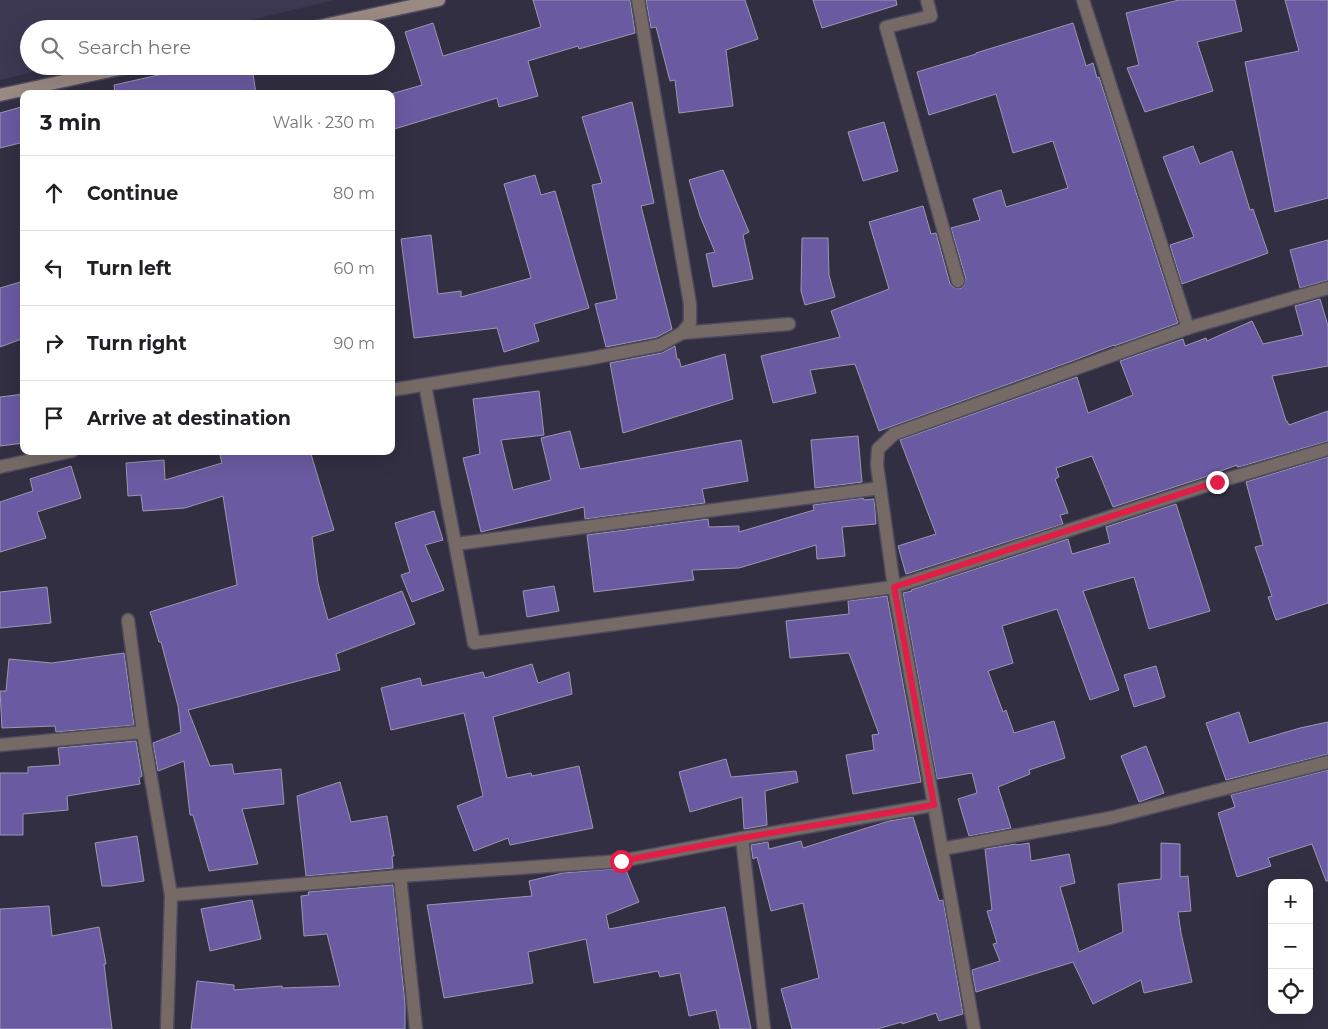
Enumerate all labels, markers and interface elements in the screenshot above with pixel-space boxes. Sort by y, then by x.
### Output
search box [20,20,395,75]
icon: search [38,34,66,62]
text: Search here [78,36,191,59]
text: 3 min [40,110,101,135]
text: Walk · 230 m [273,113,375,132]
icon: ahead [40,179,68,207]
text: Continue [87,182,178,205]
text: 80 m [333,184,375,203]
icon: left [40,254,68,282]
text: Turn left [87,257,172,280]
text: 60 m [333,259,375,278]
icon: right [40,329,68,357]
text: Turn right [87,332,187,355]
text: 90 m [333,334,375,353]
icon: arrive [40,404,68,432]
text: Arrive at destination [87,407,291,430]
route end [1206,471,1229,494]
route start [610,850,633,873]
map controls [1268,879,1313,1014]
button: + [1268,879,1313,924]
button: − [1268,924,1313,969]
button: locate [1268,969,1313,1014]

